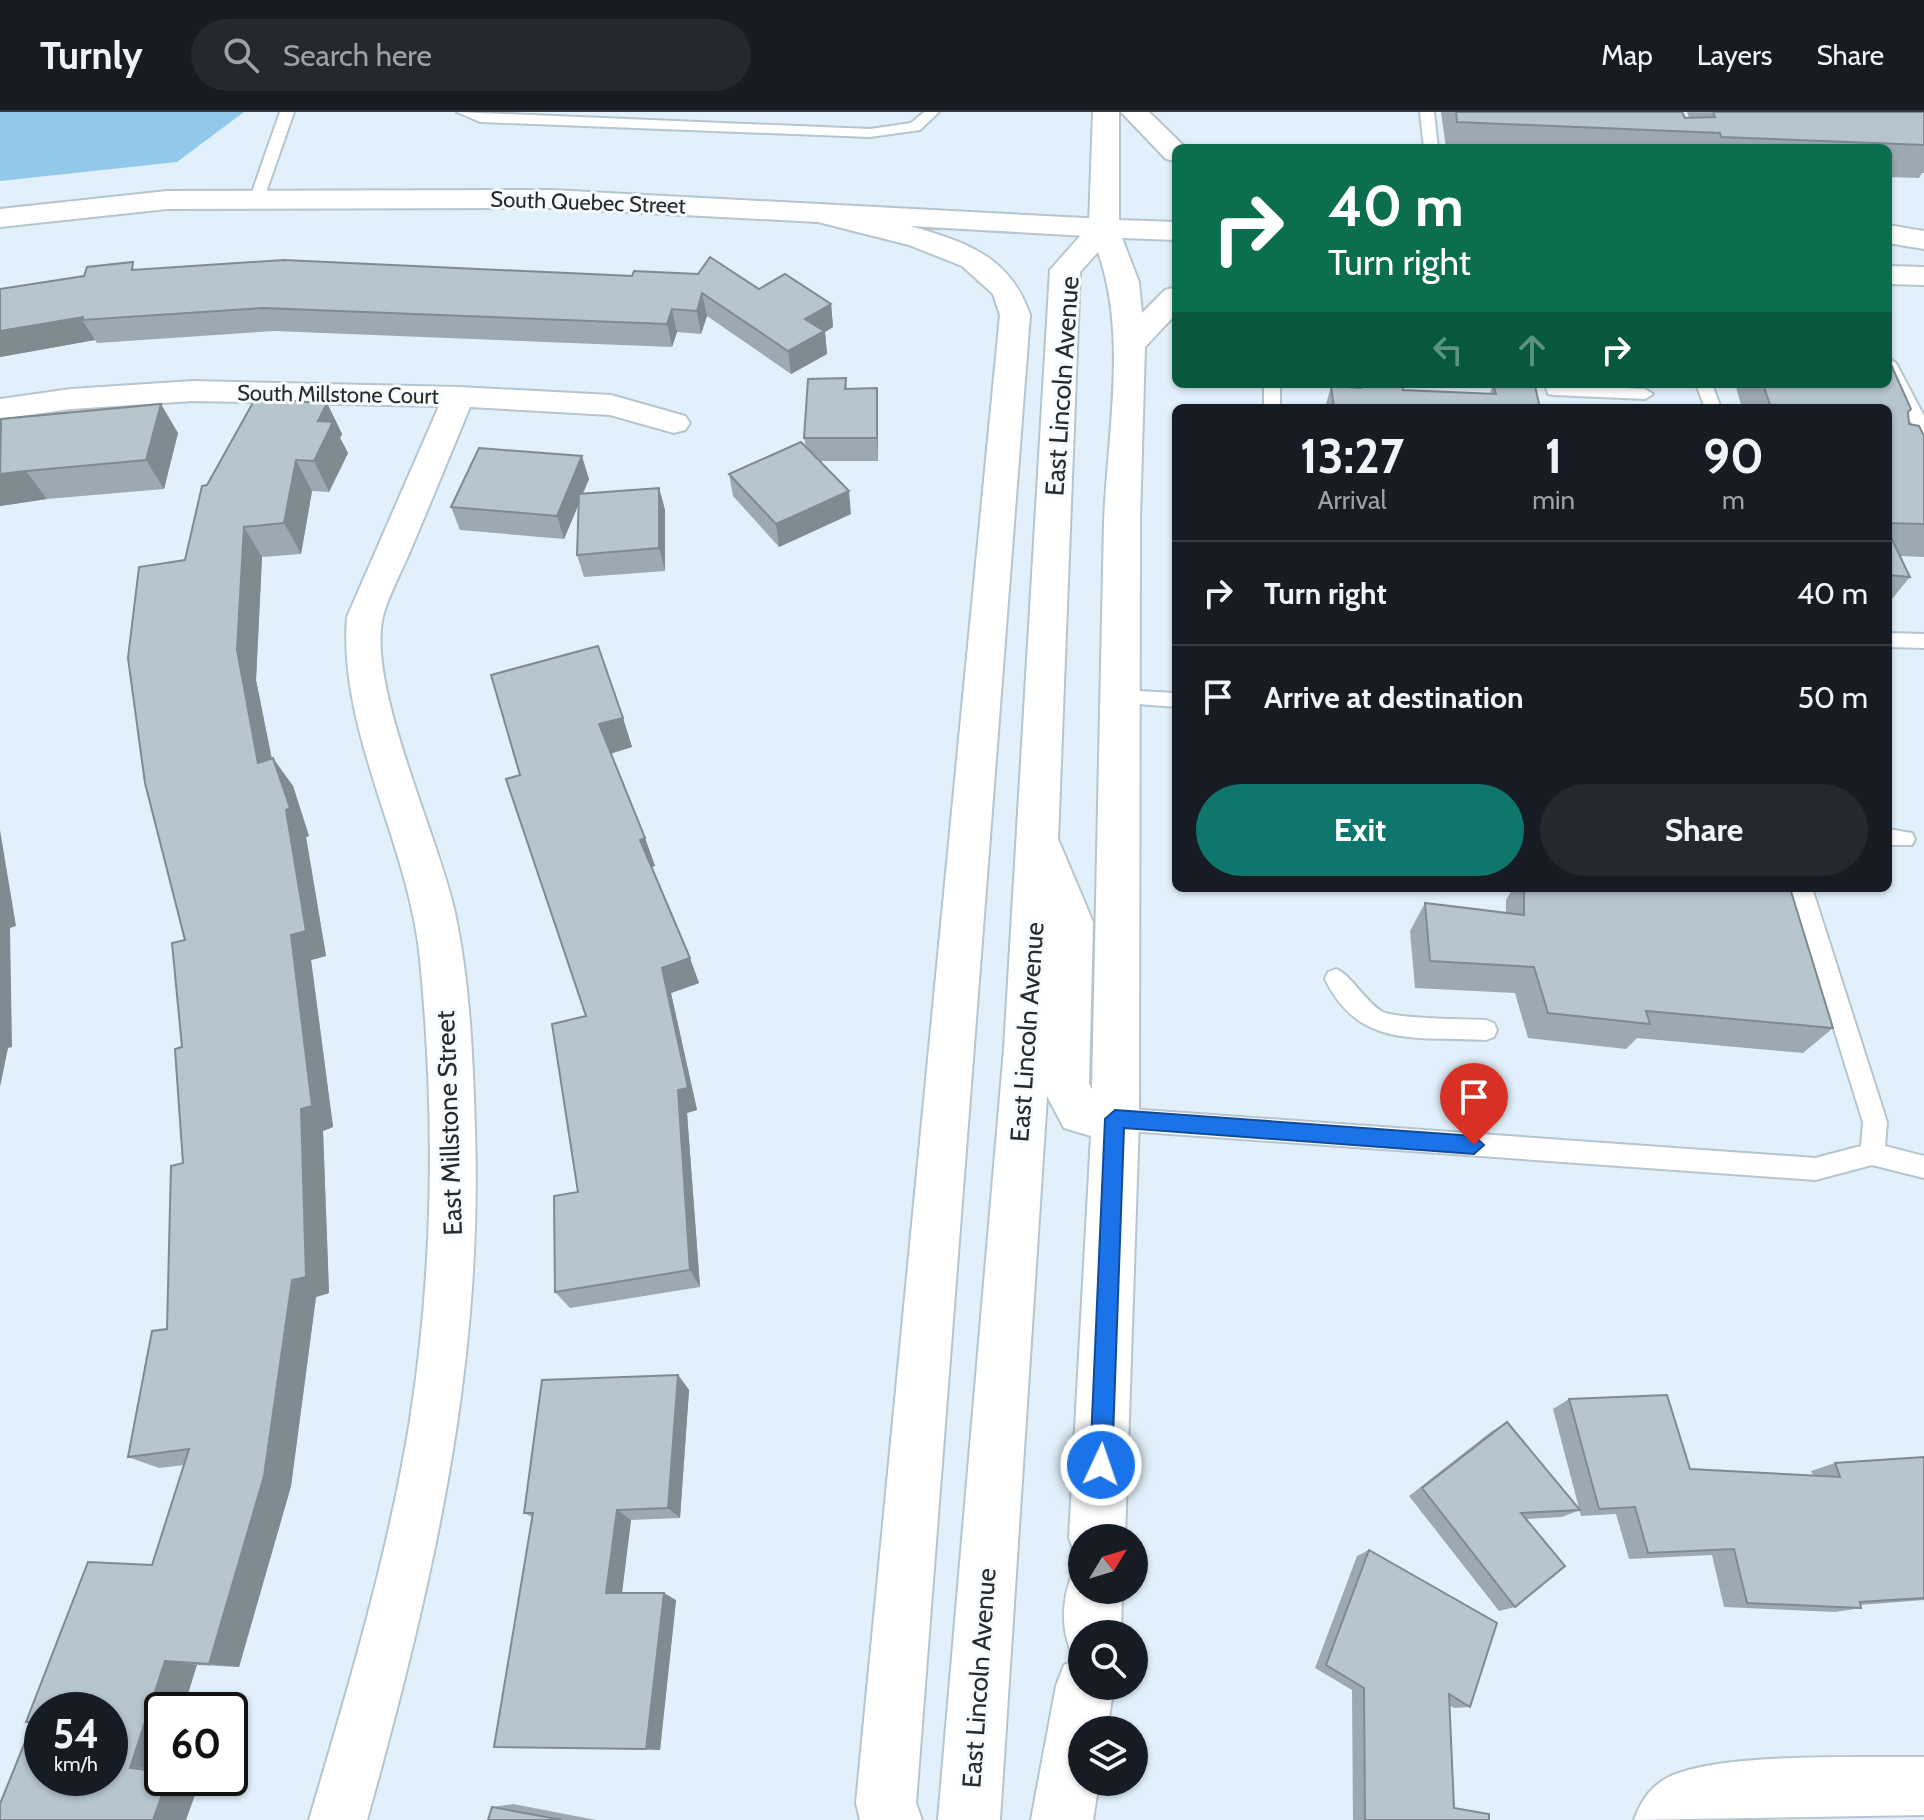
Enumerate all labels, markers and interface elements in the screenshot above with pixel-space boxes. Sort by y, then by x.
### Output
search box [191,19,751,91]
text: Turnly [40,32,143,79]
icon: search [219,33,263,77]
text: Search here [283,37,432,74]
text: Map [1601,38,1653,72]
text: Layers [1697,38,1772,72]
text: Share [1816,38,1884,72]
text: 40 m [1328,172,1464,240]
icon: right [1196,176,1300,280]
street label: South Quebec Street [490,186,687,219]
text: Turn right [1328,240,1471,284]
street label: East Lincoln Avenue [1038,275,1086,497]
icon: left [1426,328,1470,372]
icon: ahead [1510,328,1554,372]
icon: right [1594,328,1638,372]
street label: South Millstone Court [237,379,440,410]
text: 13:27 [1300,427,1404,485]
text: 1 [1545,427,1562,485]
text: 90 [1703,427,1764,485]
text: Arrival [1317,484,1387,516]
text: min [1532,484,1575,516]
text: m [1722,484,1745,516]
icon: right [1196,571,1240,615]
text: Turn right [1264,575,1387,612]
text: 40 m [1797,575,1868,612]
icon: arrive [1196,675,1240,719]
text: Arrive at destination [1264,679,1524,716]
text: 50 m [1798,679,1868,716]
button: Exit [1196,784,1524,876]
button: Share [1540,784,1868,876]
street label: East Lincoln Avenue [1003,921,1051,1143]
street label: East Millstone Street [429,1010,469,1236]
pin [1440,1063,1508,1145]
icon: arrive [1452,1075,1496,1119]
position arrow [1059,1423,1143,1507]
north arrow [1068,1524,1148,1604]
map controls [1068,1524,1148,1796]
street label: East Lincoln Avenue [955,1567,1003,1789]
button: search [1068,1620,1148,1700]
speed limit sign: 60 [144,1692,248,1796]
text: 54 [53,1709,99,1758]
button: layers [1068,1716,1148,1796]
text: km/h [54,1752,98,1776]

